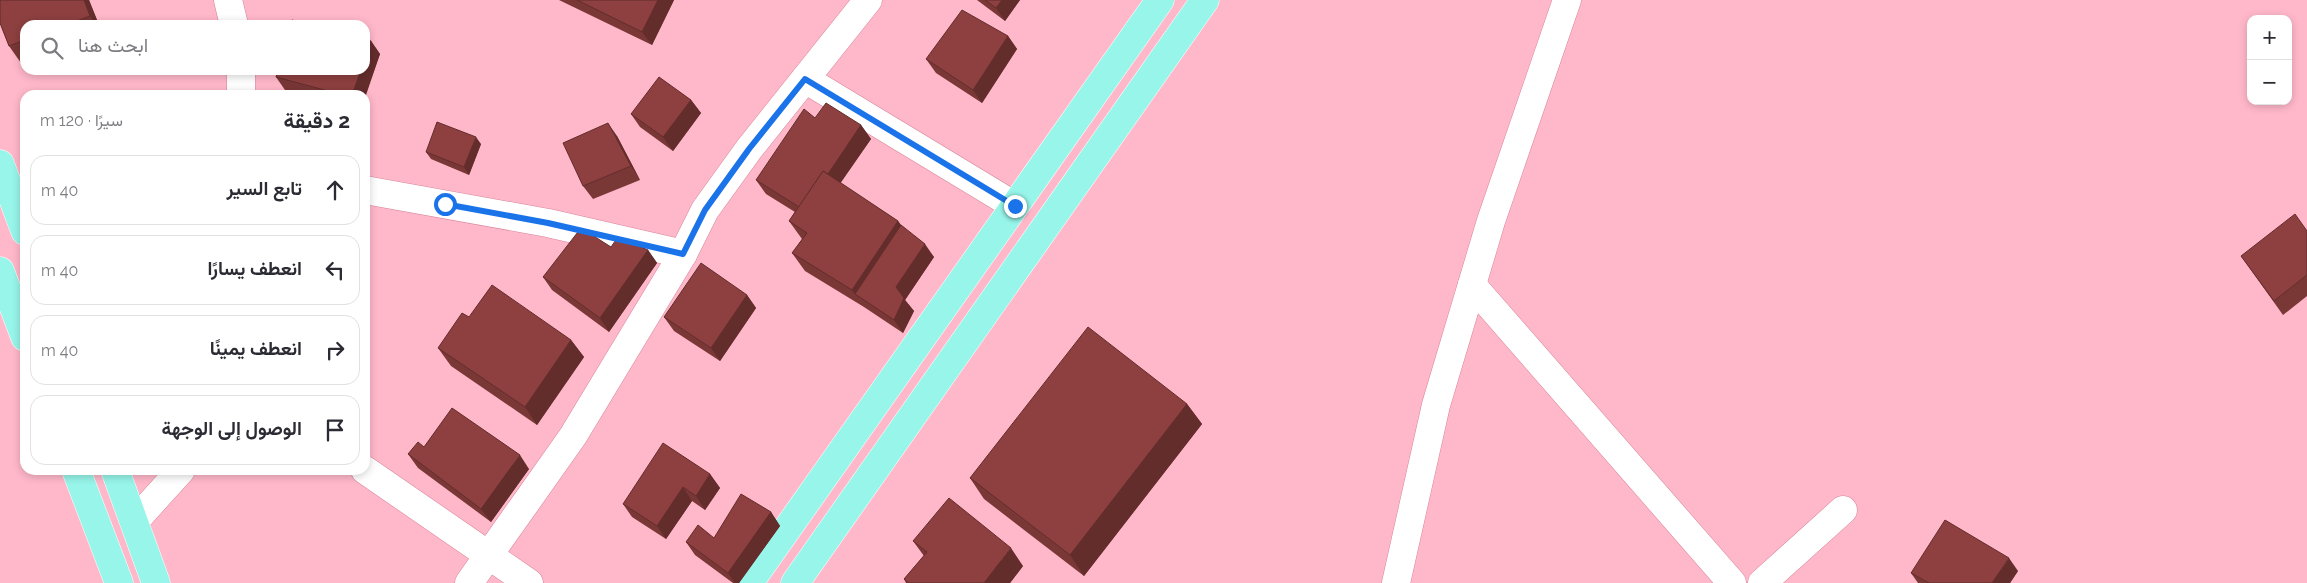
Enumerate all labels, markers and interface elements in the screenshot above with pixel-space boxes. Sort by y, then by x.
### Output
map controls [2247,15,2292,105]
button: + [2247,15,2292,60]
search box [20,20,370,75]
icon: search [38,34,66,62]
text: ابحث هنا [78,34,148,56]
button: − [2247,60,2292,105]
text: 2 دقيقة [284,108,350,133]
text: سيرًا · 120 m [40,111,123,130]
icon: ahead [321,176,349,204]
text: تابع السير [227,177,302,199]
text: 40 m [41,181,78,200]
route start [434,193,457,216]
route end [1004,195,1027,218]
icon: left [321,256,349,284]
text: انعطف يسارًا [208,257,302,279]
text: 40 m [41,261,78,280]
icon: right [321,336,349,364]
text: انعطف يمينًا [210,337,302,359]
text: 40 m [41,341,78,360]
icon: arrive [321,416,349,444]
text: الوصول إلى الوجهة [162,417,302,439]

